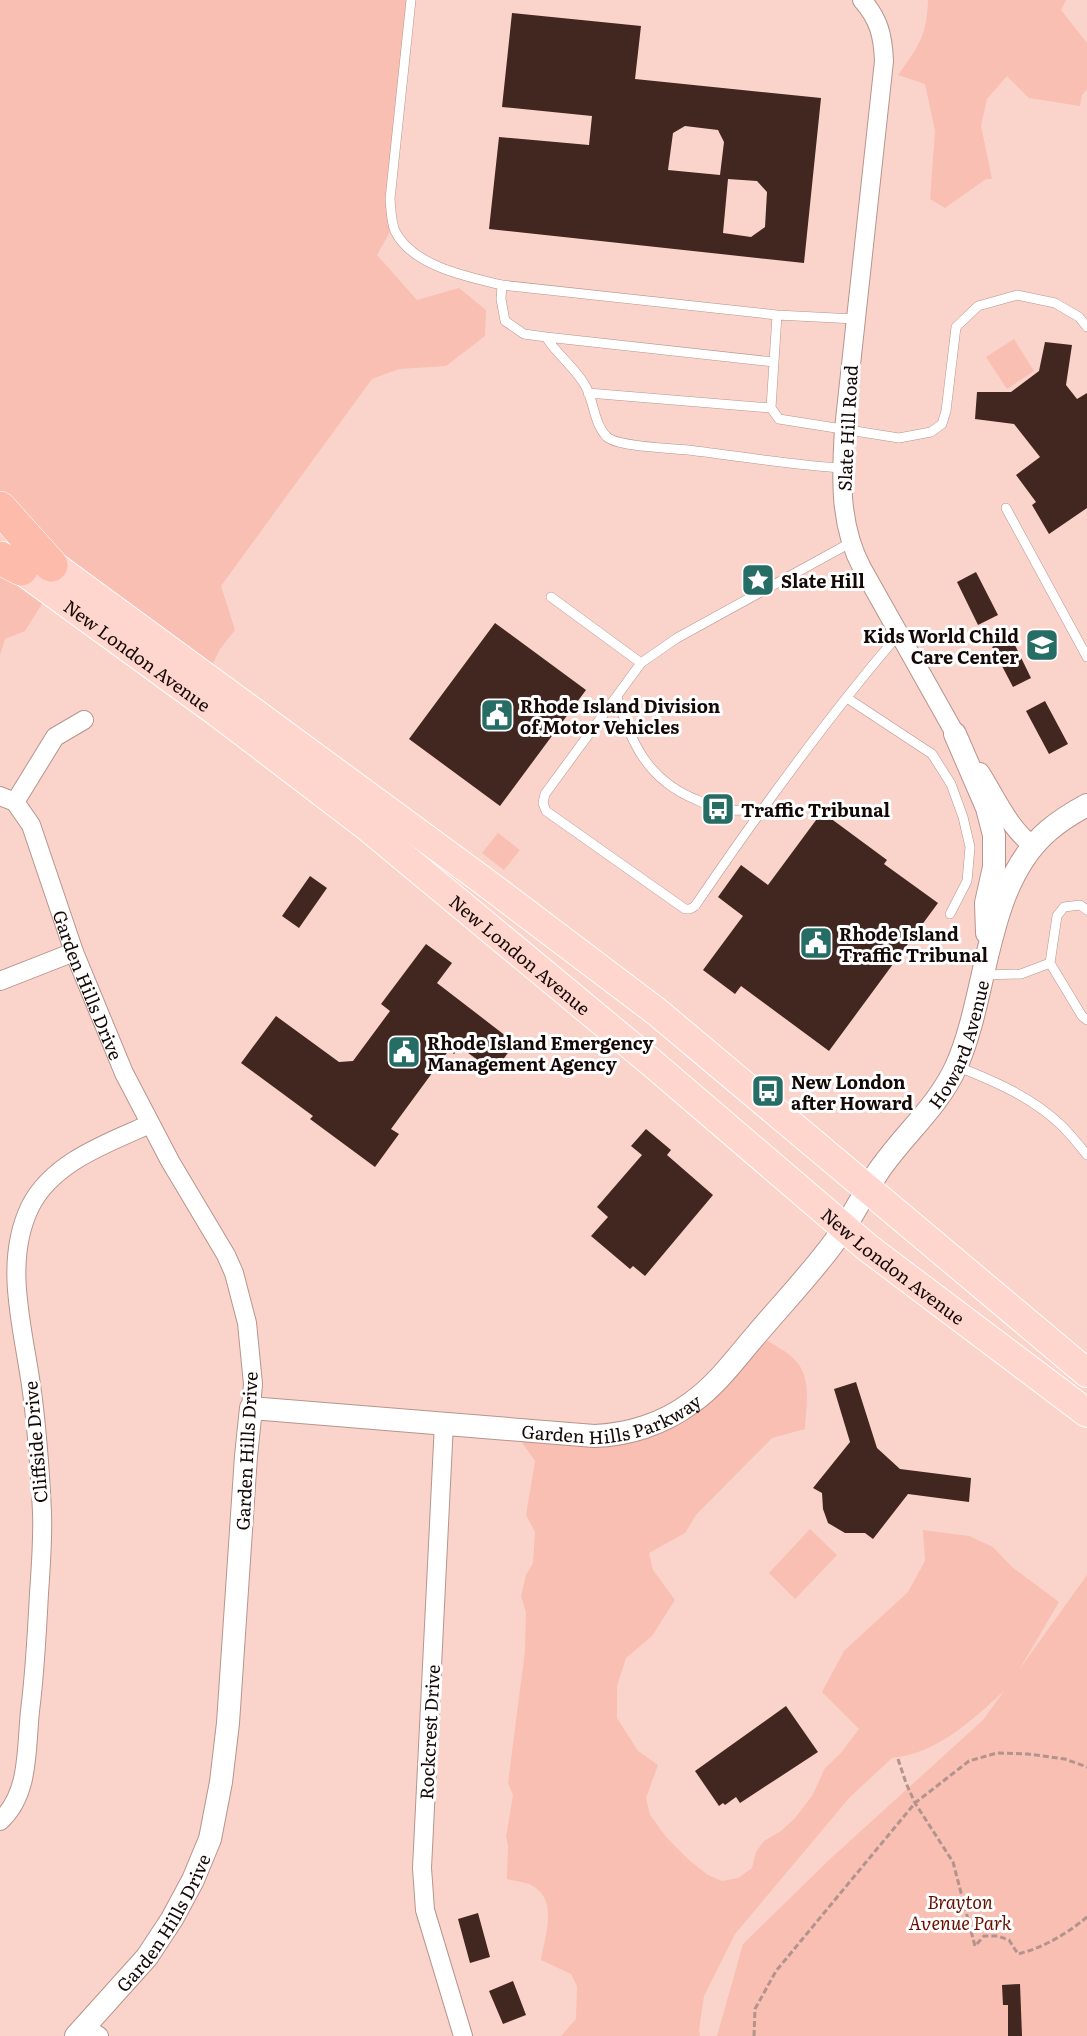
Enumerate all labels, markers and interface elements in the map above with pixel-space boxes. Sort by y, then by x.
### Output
street label: Slate Hill Road [830,364,864,492]
place icon: Slate Hill [740,562,776,598]
place label: Slate Hill [781,567,865,594]
street label: New London Avenue [59,592,217,717]
place label: Kids World Child Care Center [863,622,1019,670]
school or university icon: Kids World Child Care Center [1024,627,1060,663]
place label: Rhode Island Division of Motor Vehicles [520,692,721,740]
public building icon: Rhode Island Division of Motor Vehicles [479,697,515,733]
bus stop icon: Traffic Tribunal [700,791,736,827]
place label: Traffic Tribunal [741,796,891,823]
street label: New London Avenue [444,887,597,1021]
street label: Garden Hills Drive [47,906,131,1064]
place label: Rhode Island Traffic Tribunal [839,920,989,968]
public building icon: Rhode Island Traffic Tribunal [798,925,834,961]
street label: Howard Avenue [921,977,995,1114]
place label: Rhode Island Emergency Management Agency [427,1029,654,1077]
public building icon: Rhode Island Emergency Management Agency [386,1034,422,1070]
place label: New London after Howard [791,1068,913,1116]
bus stop icon: New London after Howard [750,1073,786,1109]
street label: New London Avenue [816,1201,971,1330]
street label: Garden Hills Drive [228,1371,264,1531]
street label: Cliffside Drive [16,1380,54,1504]
street label: Garden Hills Parkway [521,1387,707,1450]
street label: Rockcrest Drive [412,1664,446,1800]
street label: Garden Hills Drive [109,1849,216,1997]
park label: Brayton Avenue Park [908,1888,1012,1936]

